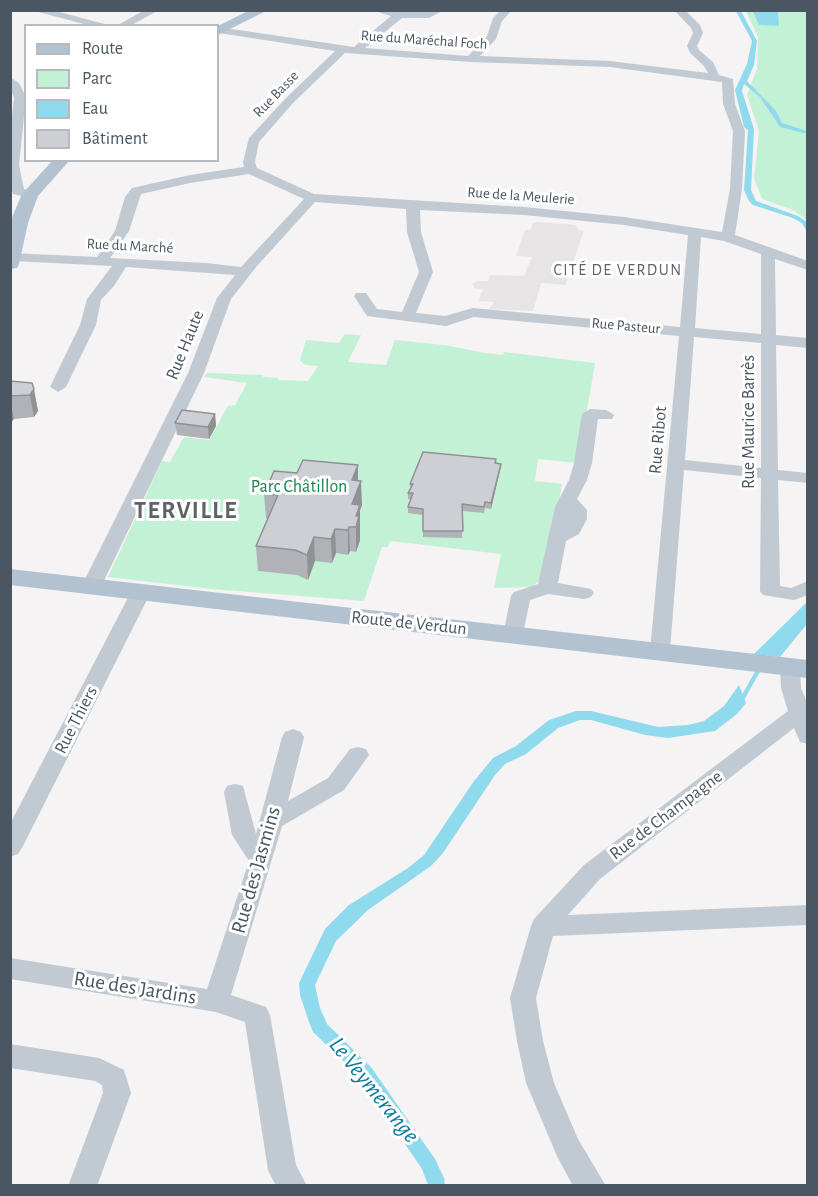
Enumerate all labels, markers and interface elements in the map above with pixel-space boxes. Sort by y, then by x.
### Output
legend [24,24,219,162]
street label: Rue du Maréchal Foch [360,27,488,53]
text: Route [82,40,123,58]
street label: Rue Basse [249,67,303,121]
text: Parc [82,70,112,88]
text: Eau [82,100,108,118]
text: Bâtiment [82,130,148,148]
street label: Rue de la Meulerie [467,183,575,209]
street label: Rue du Marché [86,235,174,257]
district label: CITÉ DE VERDUN [553,260,683,280]
street label: Rue Haute [161,307,209,383]
street label: Rue Pasteur [591,314,661,338]
street label: Rue Maurice Barrès [738,355,760,489]
street label: Rue Ribot [644,405,672,475]
park label: Parc Châtillon [251,476,347,498]
district label: TERVILLE [134,497,238,525]
street label: Route de Verdun [350,606,468,640]
street label: Rue Thiers [50,682,102,758]
street label: Rue de Champagne [605,766,727,864]
street label: Rue des Jasmins [226,804,286,936]
street label: Rue des Jardins [72,966,198,1010]
water label: Le Veymerange [323,1031,425,1149]

